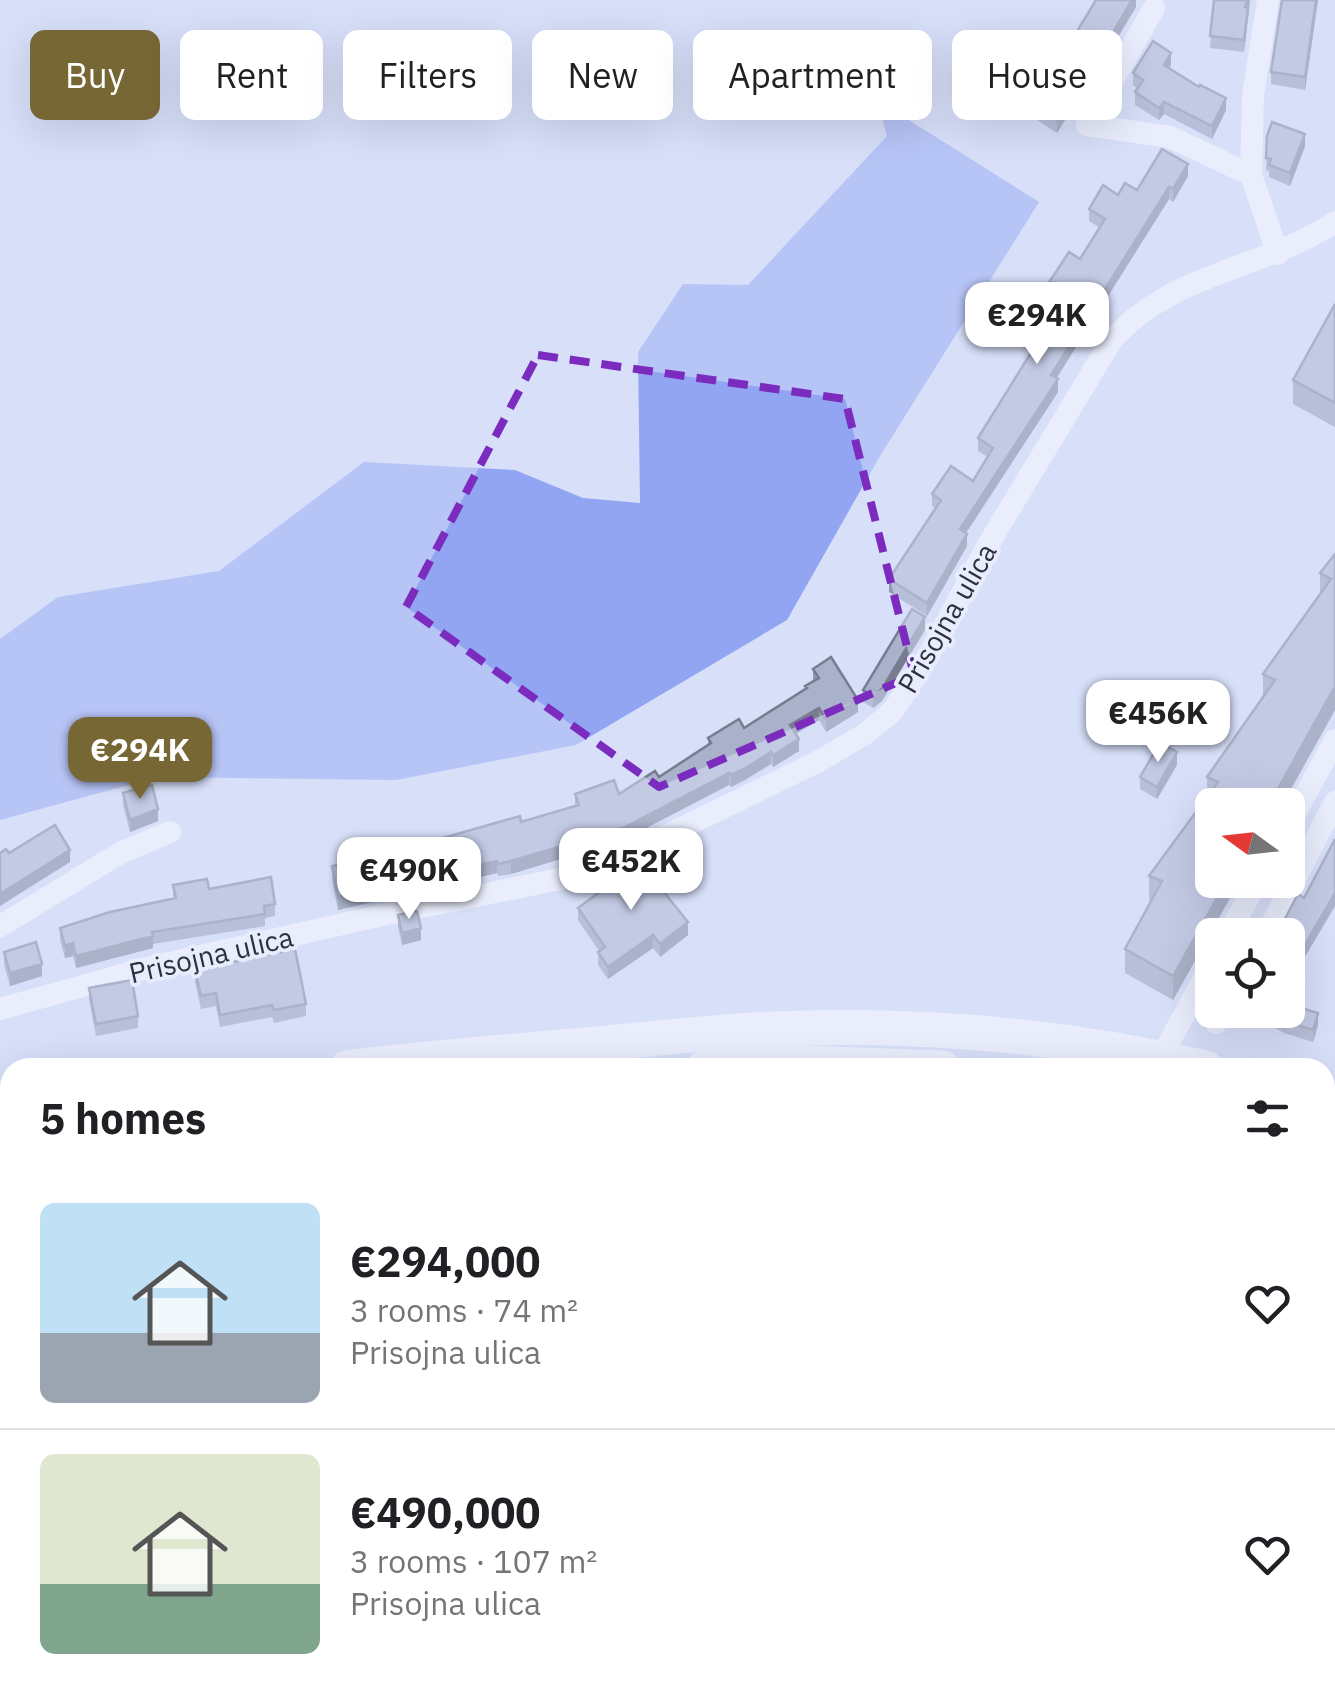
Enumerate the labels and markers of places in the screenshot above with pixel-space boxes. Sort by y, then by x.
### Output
pin: €294K [967,282,1107,367]
pin: €456K [1088,680,1228,765]
pin: €294K [70,717,210,802]
pin: €452K [561,828,701,913]
pin: €490K [339,837,479,922]

